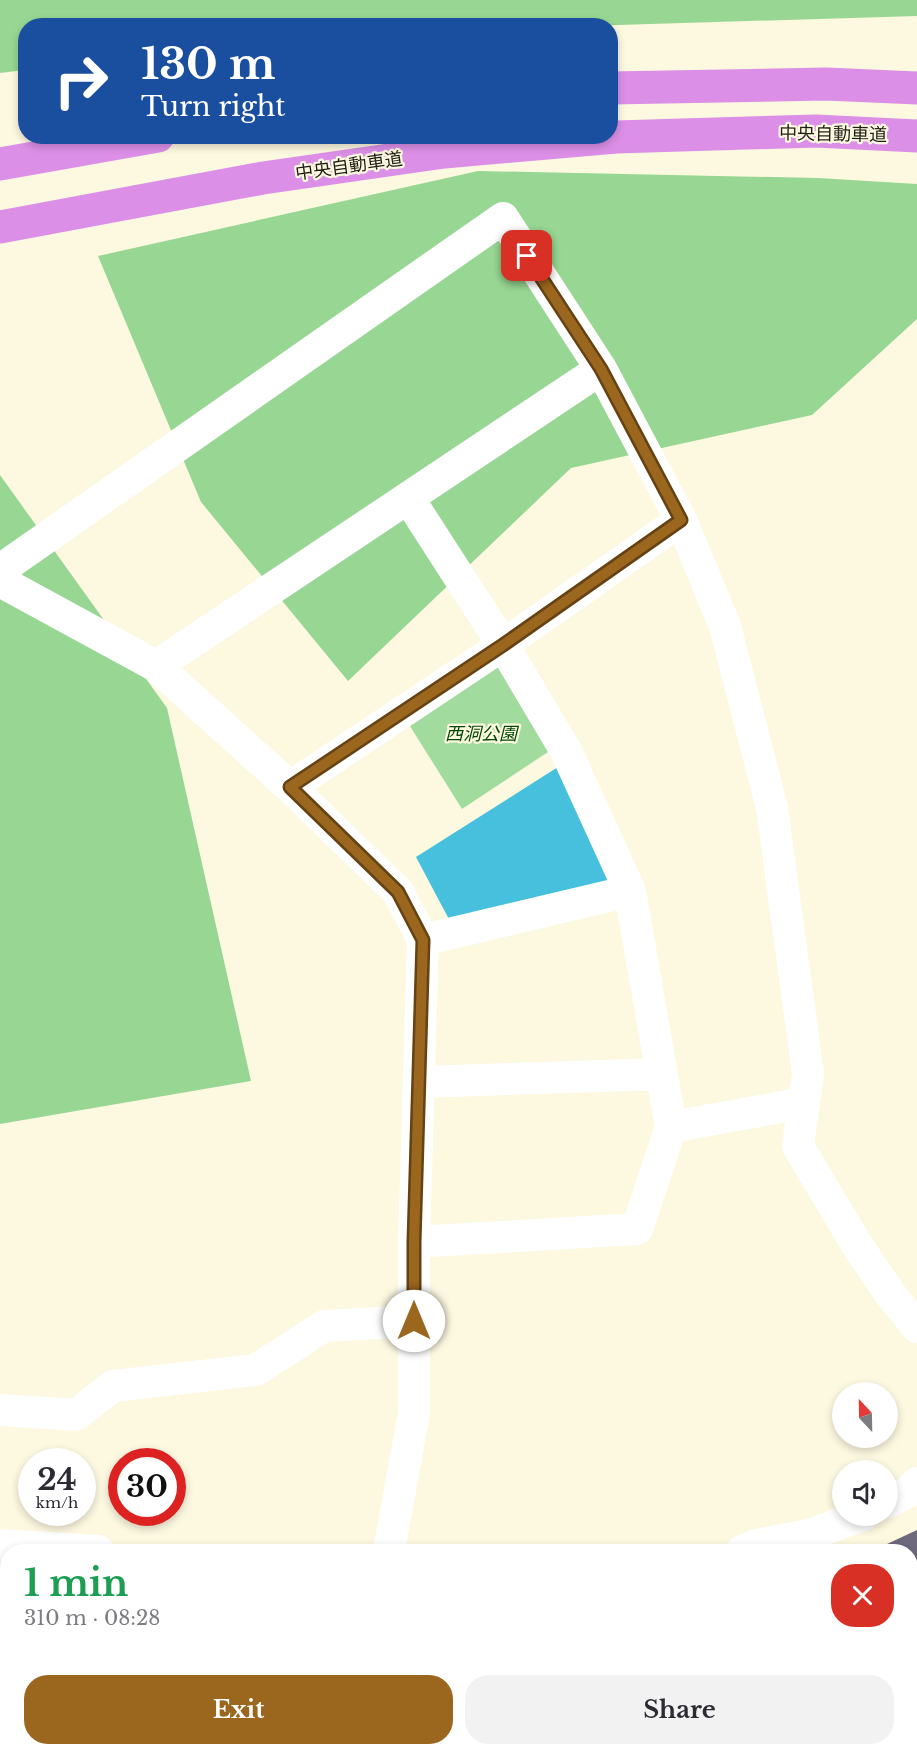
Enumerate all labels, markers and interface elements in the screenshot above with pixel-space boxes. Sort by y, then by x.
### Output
text: 130 m [141,38,275,90]
icon: right [42,42,120,120]
text: Turn right [141,90,285,123]
street label: 中央自動車道 [779,122,887,146]
street label: 中央自動車道 [294,148,404,184]
pin [501,230,552,281]
icon: arrive [510,239,543,272]
park label: 西洞公園 [445,723,520,745]
position arrow [382,1289,446,1353]
north arrow [832,1382,898,1448]
map controls [832,1382,898,1526]
speed limit sign: 30 [108,1448,186,1526]
button: sound [832,1460,898,1526]
text: 24 [37,1461,77,1498]
text: km/h [36,1493,78,1512]
text: 1 min [24,1561,128,1606]
button: close [831,1564,894,1627]
text: 310 m · 08:28 [24,1606,160,1630]
button: Exit [24,1675,453,1744]
button: Share [465,1675,894,1744]

